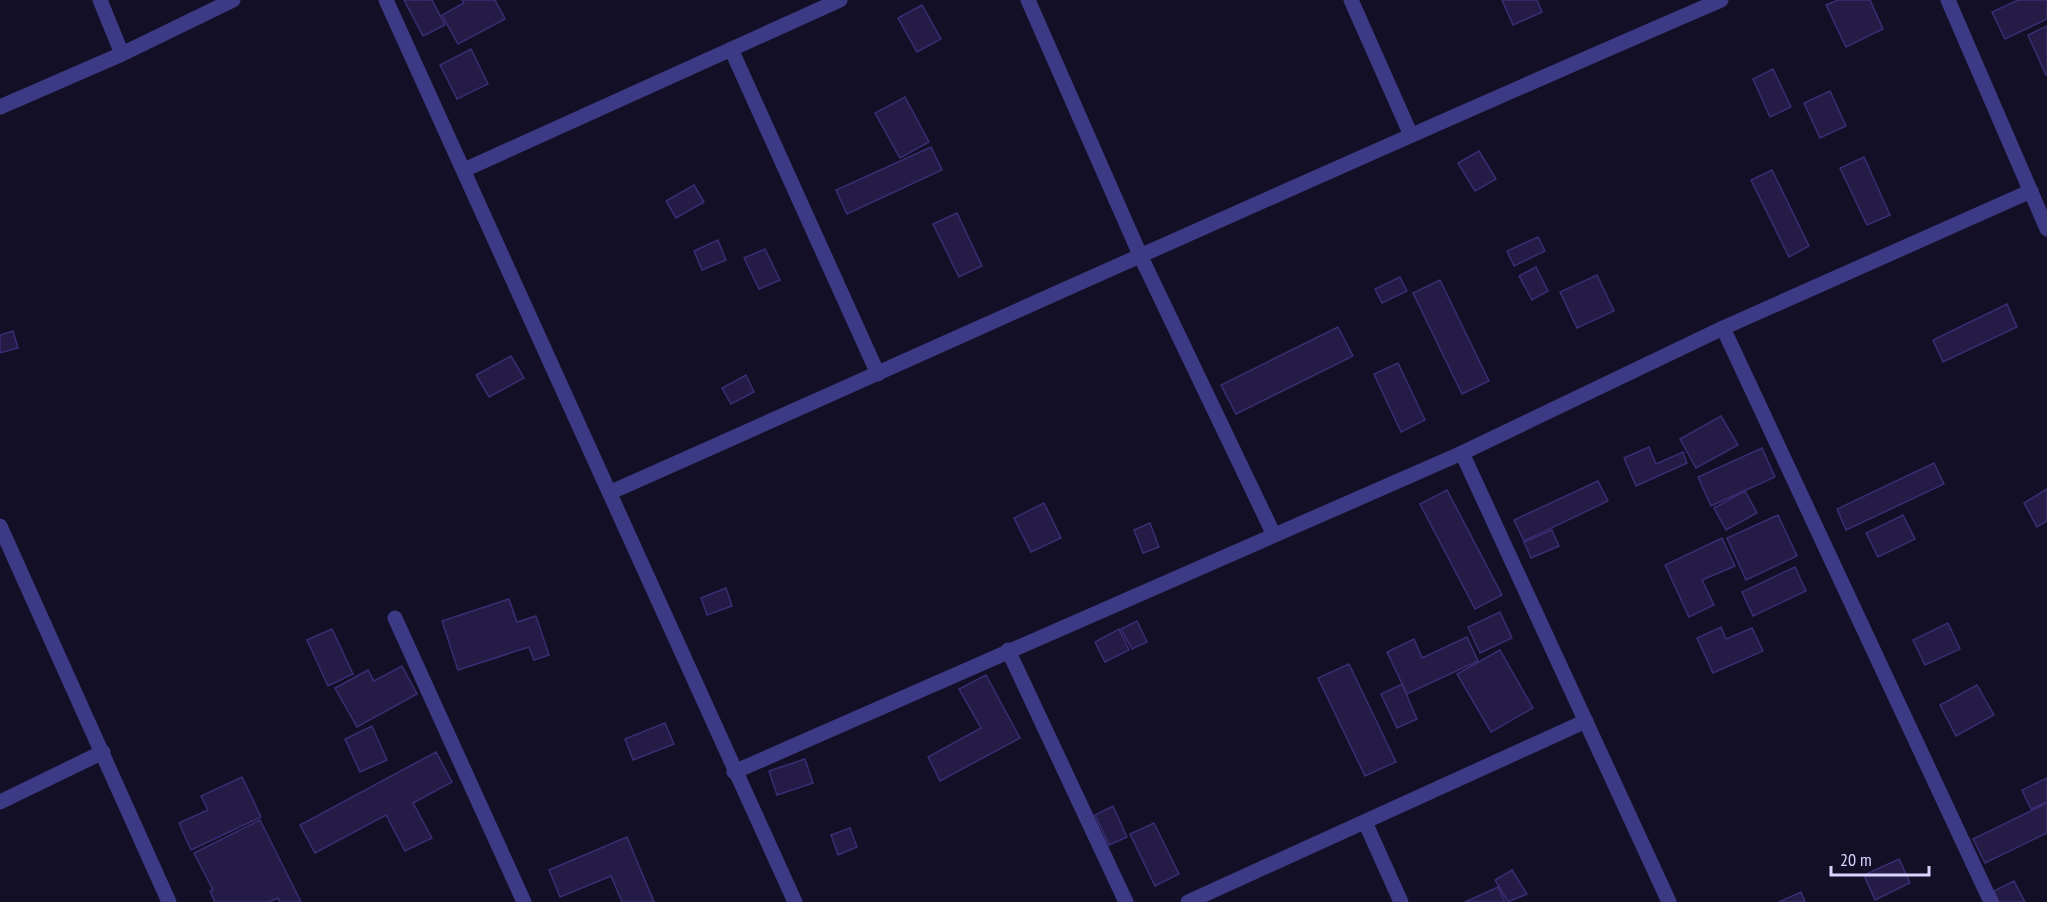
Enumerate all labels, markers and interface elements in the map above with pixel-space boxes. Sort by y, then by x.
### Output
scale bar [1831,839,1928,877]
text: 20 m [1840,848,1872,871]

